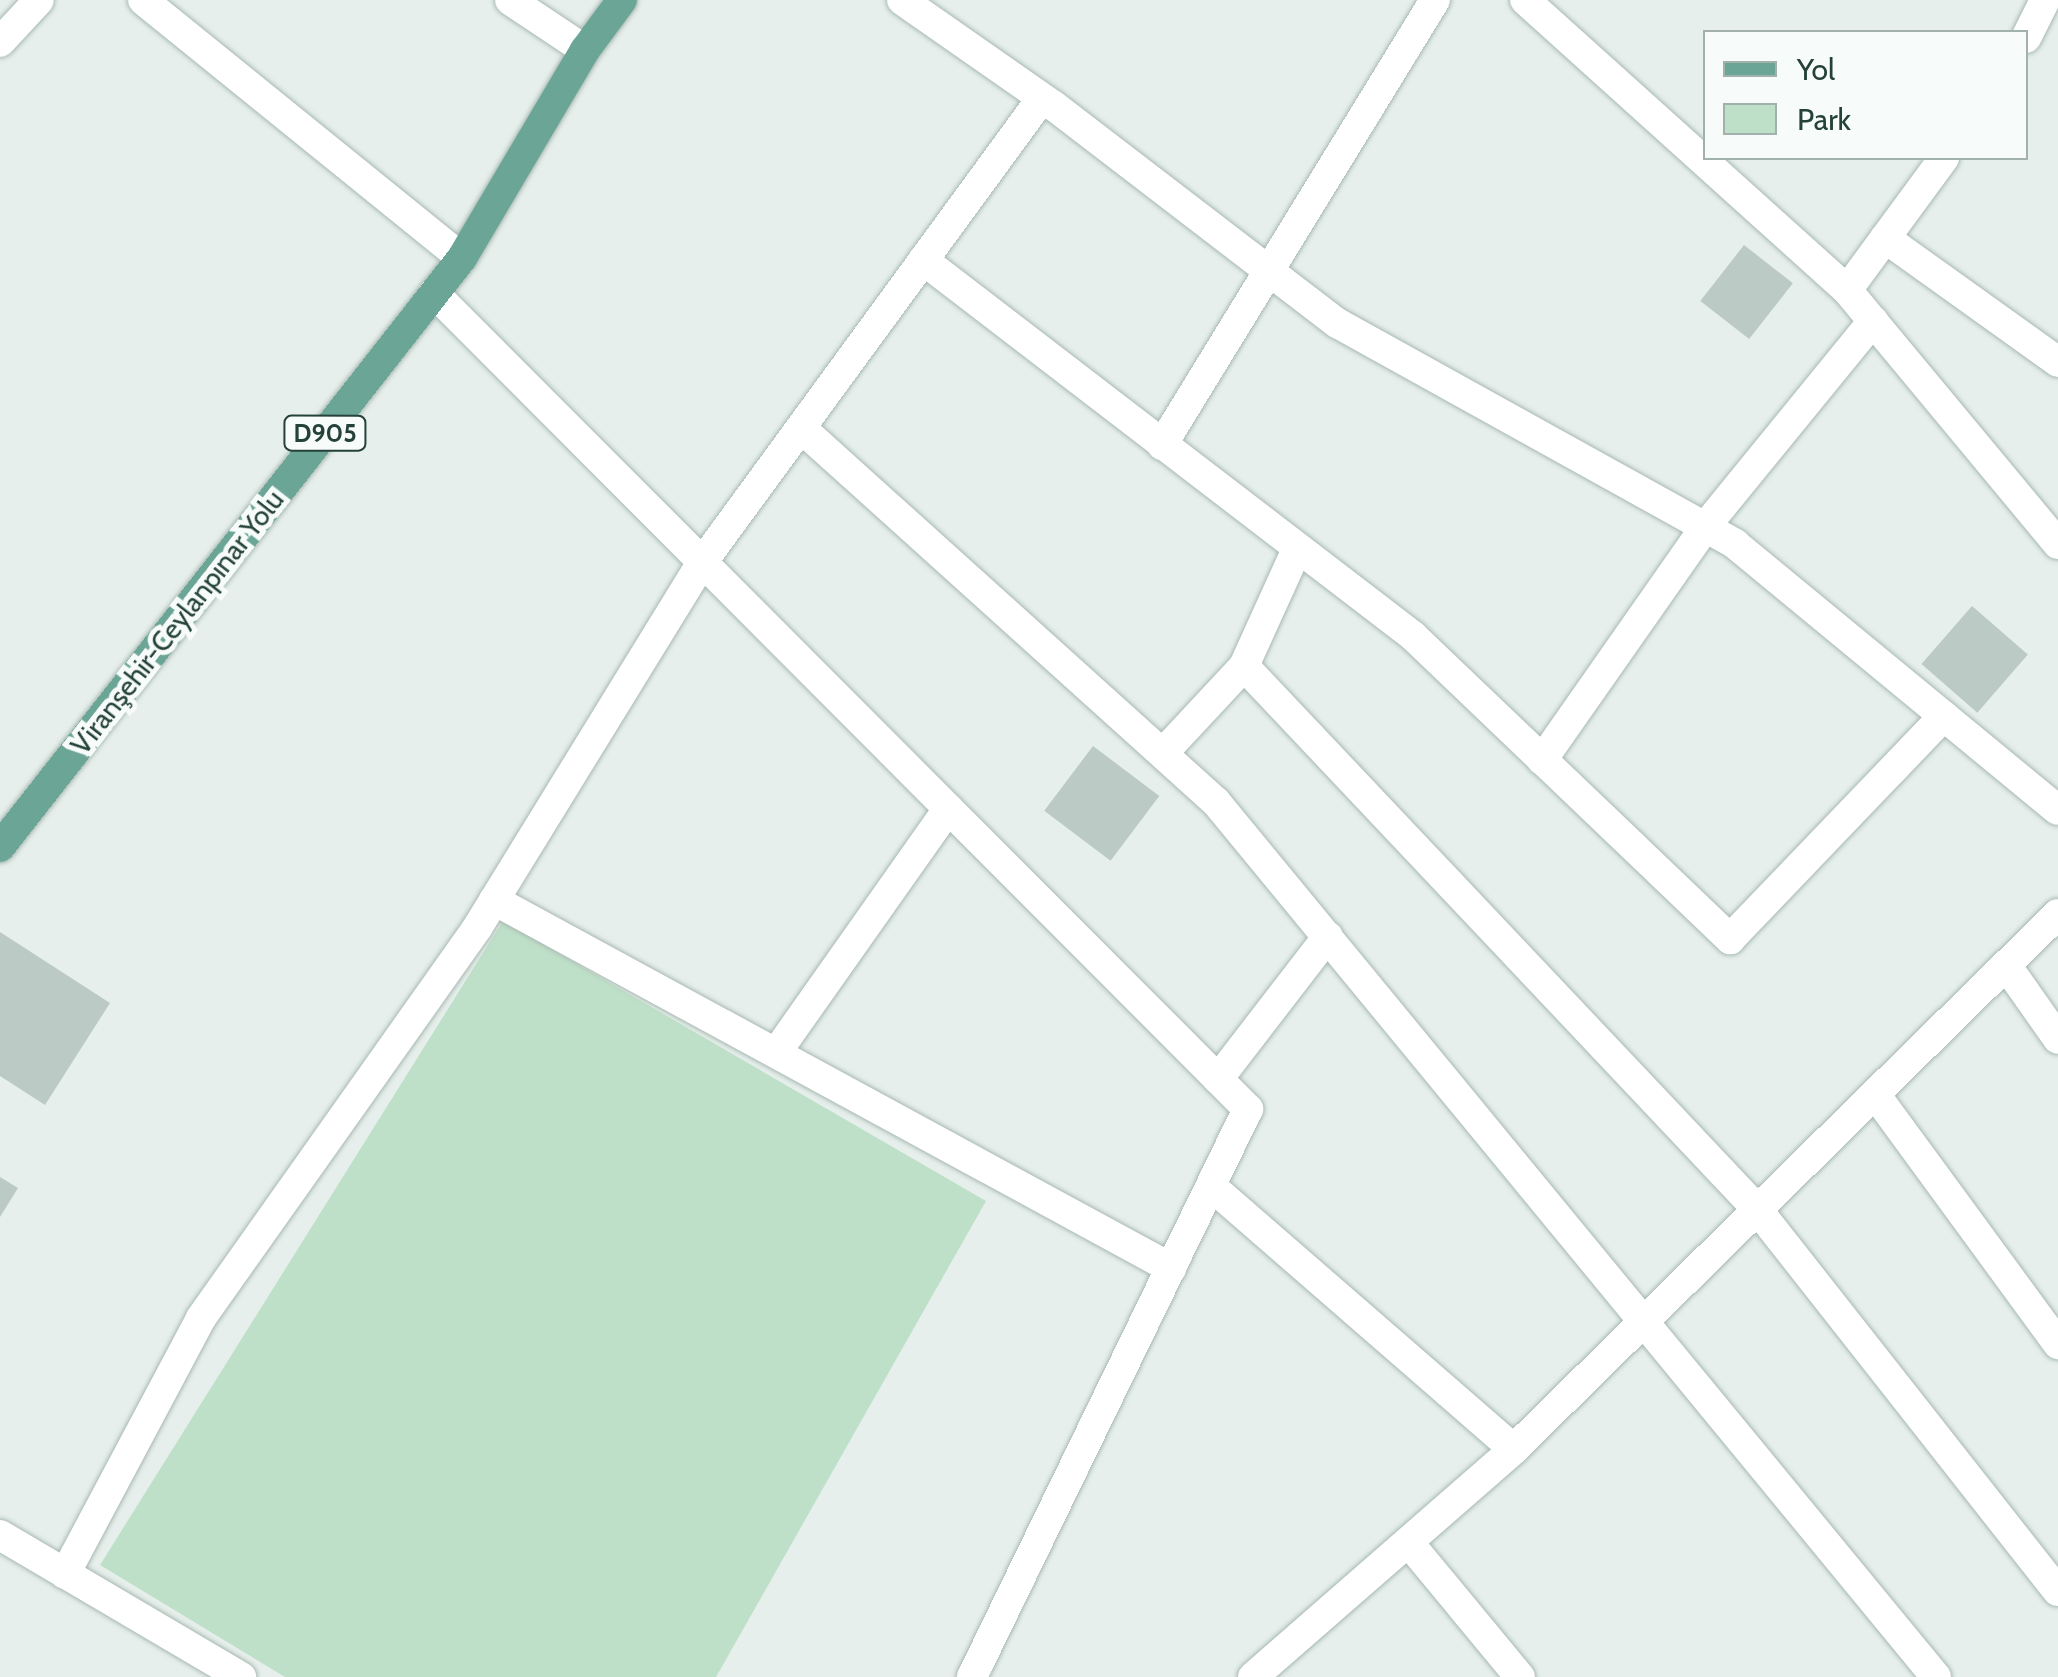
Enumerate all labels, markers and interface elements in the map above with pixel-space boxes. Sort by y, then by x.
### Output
legend [1703,30,2028,160]
text: Yol [1797,51,1835,88]
text: Park [1797,101,1851,138]
road number: D905 [282,413,368,453]
street label: Viranşehir-Ceylanpınar Yolu [63,483,291,761]

